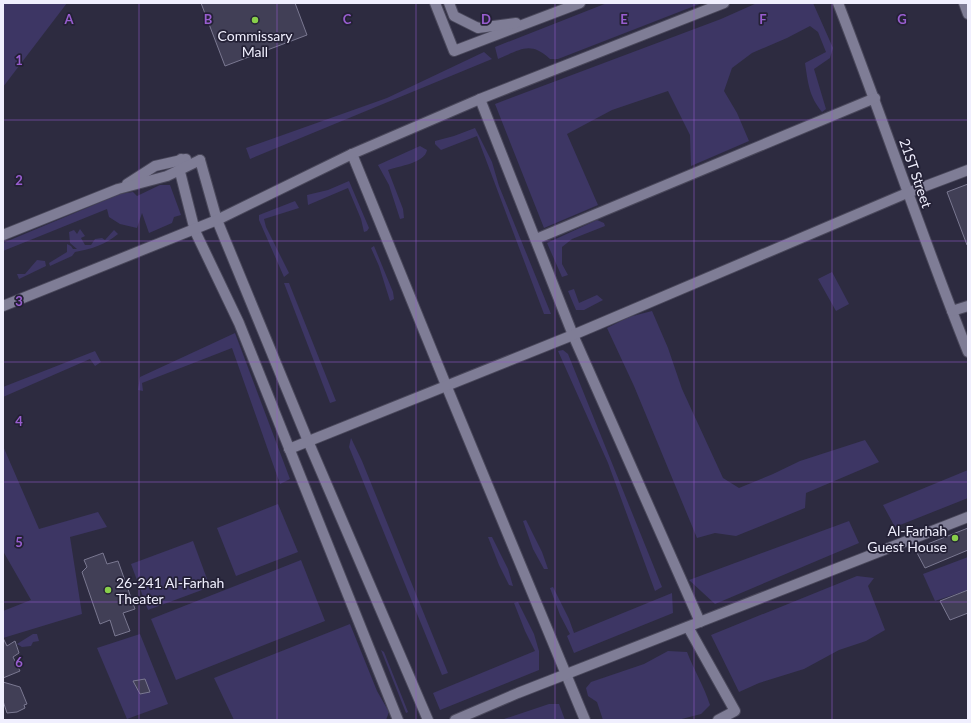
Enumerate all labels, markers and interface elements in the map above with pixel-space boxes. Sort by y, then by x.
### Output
text: A [63,11,74,27]
text: B [204,11,213,27]
text: C [343,11,352,27]
text: D [481,11,491,27]
text: E [620,11,628,27]
text: F [759,11,767,27]
text: G [897,11,907,27]
marker: Commissary Mall [250,15,260,25]
place label: Commissary Mall [218,27,293,60]
text: 1 [15,52,23,68]
street label: 21ST Street [896,136,936,210]
text: 2 [15,172,23,188]
text: 3 [15,293,23,309]
text: 4 [15,413,23,429]
place label: Al-Farhah Guest House [867,522,947,555]
marker: Al-Farhah Guest House [950,533,960,543]
text: 5 [15,534,23,550]
place label: 26-241 Al-Farhah Theater [116,574,224,607]
marker: 26-241 Al-Farhah Theater [103,585,113,595]
text: 6 [15,654,23,670]

